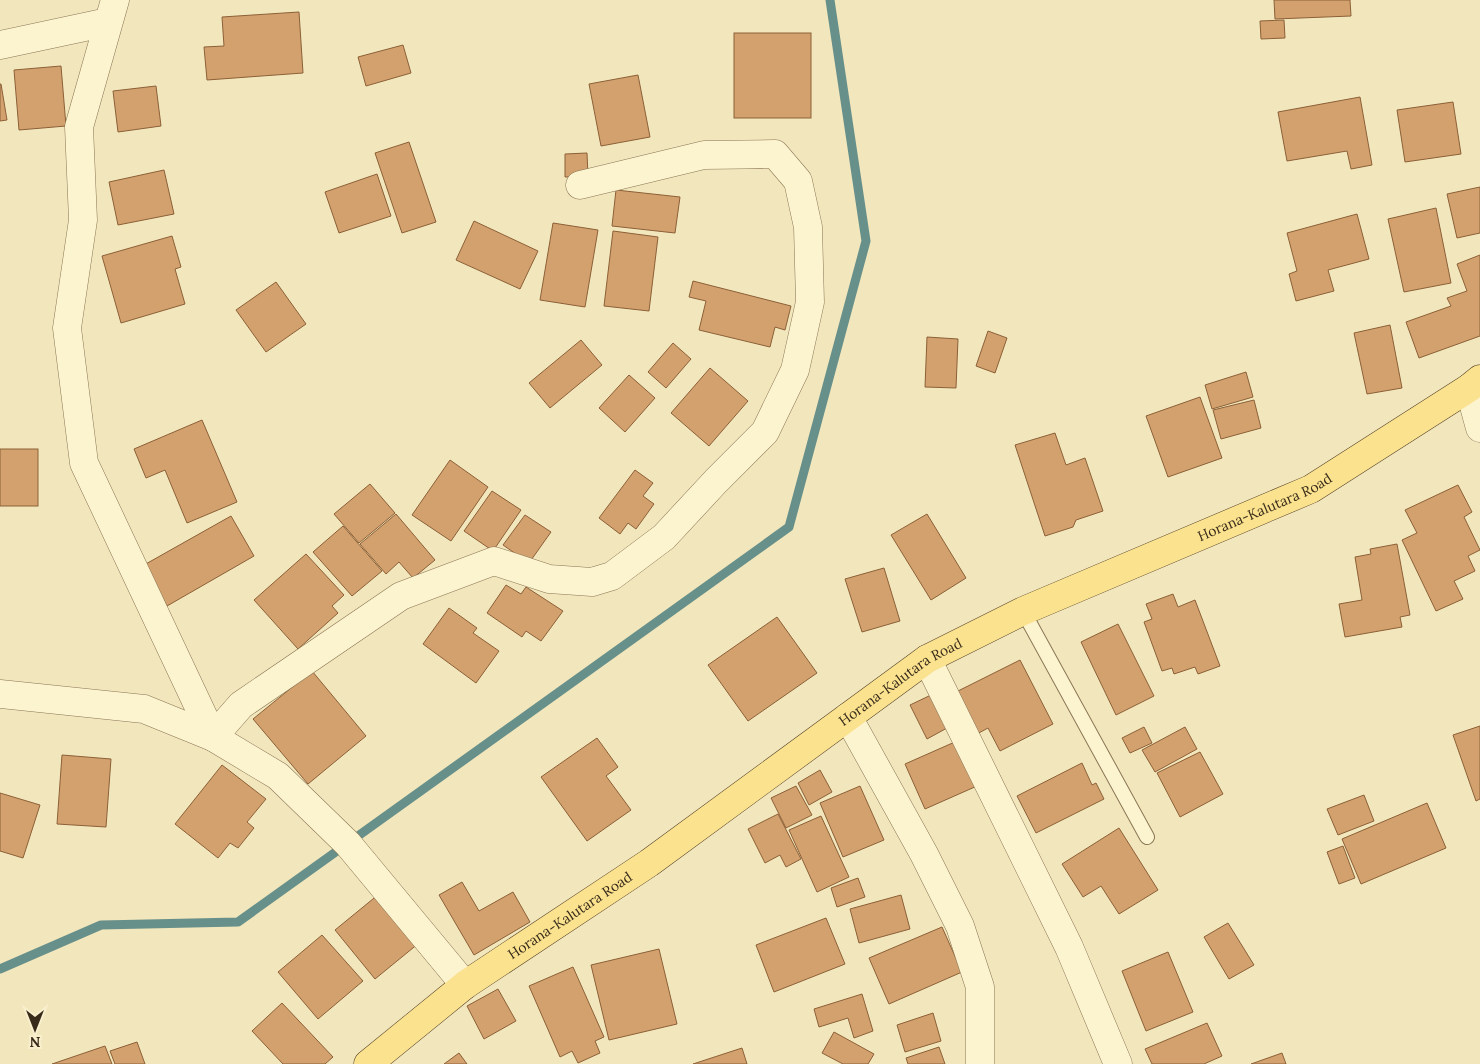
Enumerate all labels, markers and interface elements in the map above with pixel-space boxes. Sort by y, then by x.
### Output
street label: Horana-Kalutara Road [1195,469,1335,545]
street label: Horana-Kalutara Road [835,634,965,730]
street label: Horana-Kalutara Road [504,868,636,963]
north arrow [10,1004,60,1054]
text: N [29,1033,40,1051]

